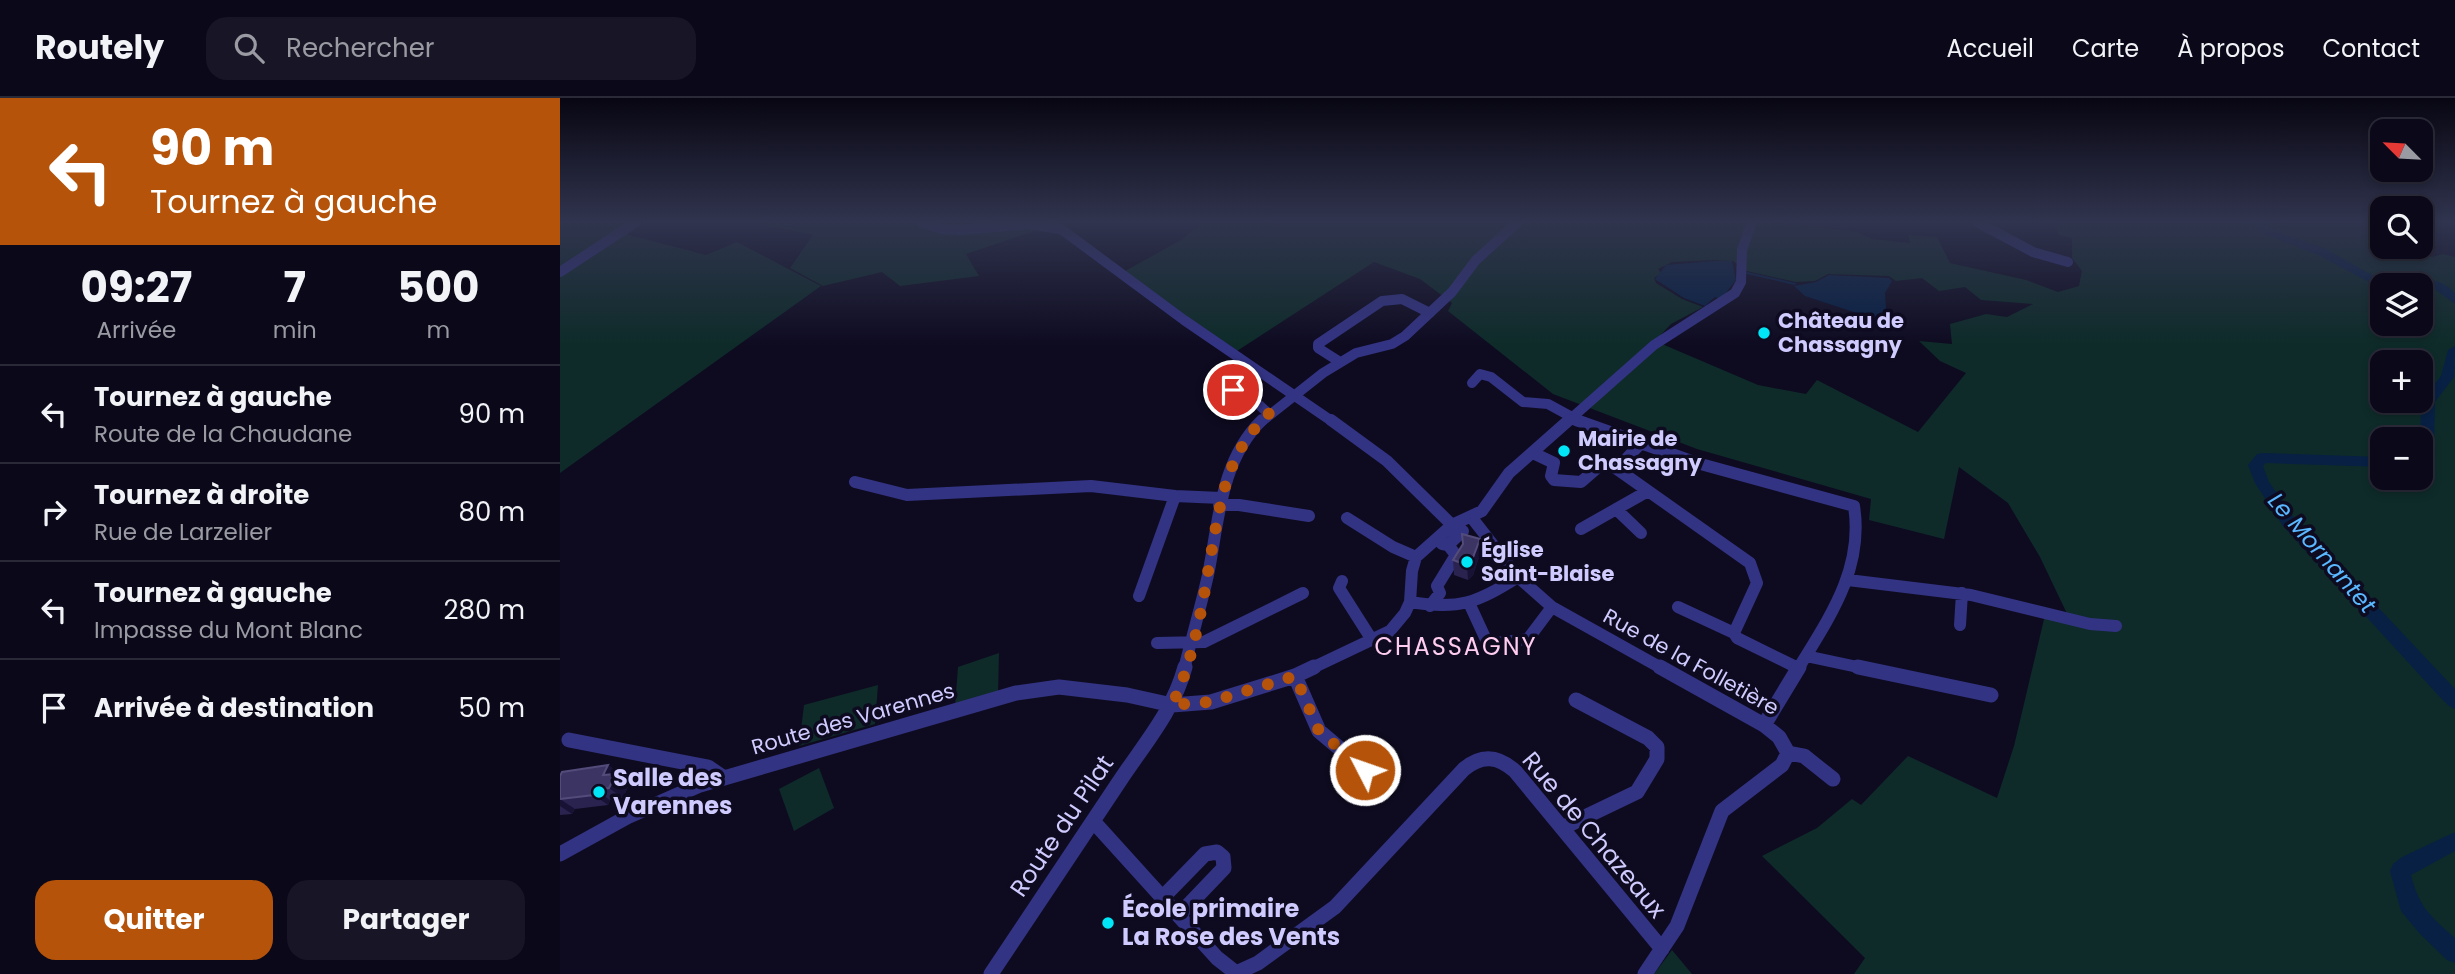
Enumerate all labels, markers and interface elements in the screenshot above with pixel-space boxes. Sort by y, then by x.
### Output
search box [206,17,696,80]
text: Routely [35,24,164,71]
icon: search [230,29,268,67]
text: Rechercher [286,30,435,66]
text: Accueil [1947,32,2034,65]
text: Carte [2072,32,2139,65]
text: À propos [2177,32,2284,65]
text: Contact [2322,32,2420,65]
text: 90 m [150,114,274,182]
north arrow [2370,119,2432,182]
map controls [2370,119,2433,490]
icon: left [35,126,126,217]
text: Tournez à gauche [150,179,437,224]
button: search [2370,196,2433,259]
text: 09:27 [81,258,192,317]
text: 7 [284,258,306,317]
text: 500 [397,258,479,317]
button: layers [2370,273,2433,336]
place label: Château de Chassagny [1778,306,1904,359]
text: Arrivée [96,314,176,346]
text: min [273,314,317,346]
text: m [427,314,450,346]
marker: Château de Chassagny [1756,325,1772,341]
button: + [2370,350,2433,413]
pin [1203,360,1263,420]
icon: arrive [1214,371,1252,409]
text: Tournez à gauche [94,379,332,415]
icon: left [35,395,73,433]
text: 90 m [459,396,525,432]
text: Route de la Chaudane [94,418,352,450]
place label: Mairie de Chassagny [1578,424,1703,477]
button: − [2370,427,2433,490]
marker: Mairie de Chassagny [1556,443,1572,459]
text: Tournez à droite [94,477,309,513]
water label: Le Mornantet [2261,486,2384,621]
icon: right [35,493,73,531]
text: 80 m [459,494,525,530]
text: Rue de Larzelier [94,516,272,548]
place label: Église Saint-Blaise [1481,535,1614,588]
marker: Église Saint-Blaise [1459,554,1475,570]
text: Tournez à gauche [94,575,332,611]
icon: left [35,591,73,629]
text: 280 m [444,592,525,628]
street label: Rue de la Folletière [1598,601,1784,722]
text: Impasse du Mont Blanc [94,614,363,646]
district label: CHASSAGNY [1374,630,1538,663]
street label: Route des Varennes [748,676,958,761]
icon: arrive [35,689,73,727]
text: Arrivée à destination [94,690,374,726]
text: 50 m [459,690,525,726]
position arrow [1328,733,1402,807]
street label: Rue de Chazeaux [1515,744,1674,925]
street label: Route du Pilat [1002,749,1121,903]
place label: Salle des Varennes [613,761,732,822]
marker: Salle des Varennes [591,784,607,800]
button: Quitter [35,880,273,960]
button: Partager [287,880,525,960]
place label: École primaire La Rose des Vents [1122,892,1340,953]
marker: École primaire La Rose des Vents [1100,915,1116,931]

